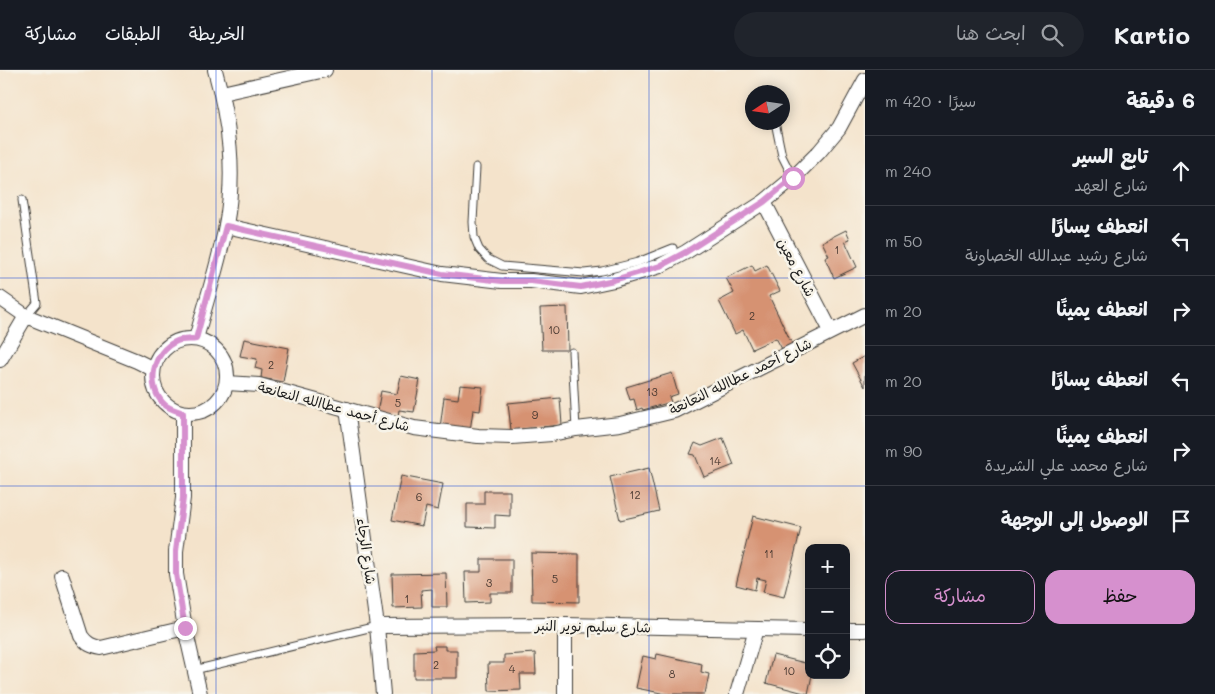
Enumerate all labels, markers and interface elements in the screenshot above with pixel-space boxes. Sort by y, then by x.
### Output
search box [734,12,1084,57]
text: Kartio [1114,19,1190,50]
text: ابحث هنا [956,20,1026,45]
text: مشاركة [25,21,77,45]
text: الطبقات [105,21,161,45]
text: الخريطة [189,21,245,45]
icon: search [1038,21,1066,49]
north arrow [745,85,790,130]
text: 6 دقيقة [1126,86,1195,113]
text: سيرًا · 420 m [885,90,976,111]
text: تابع السير [1073,143,1148,168]
icon: ahead [1167,157,1195,185]
text: 240 m [885,160,931,181]
route start [782,167,805,190]
text: شارع العهد [1074,174,1148,195]
text: انعطف يسارًا [1051,213,1148,238]
icon: left [1167,227,1195,255]
text: 50 m [885,230,922,251]
street label: شارع معين [773,234,820,300]
house number: 1 [835,242,839,257]
text: شارع رشيد عبدالله الخصاونة [965,244,1148,265]
text: انعطف يمينًا [1056,296,1148,321]
icon: right [1167,297,1195,325]
text: 20 m [885,300,922,321]
house number: 2 [749,308,755,323]
house number: 10 [548,322,560,337]
street label: شارع أحمد عطاالله النعانعة [666,333,815,420]
house number: 2 [268,357,274,372]
text: انعطف يسارًا [1051,366,1148,391]
icon: left [1167,367,1195,395]
text: 20 m [885,370,922,391]
street label: شارع أحمد عطاالله النعانعة [256,377,412,436]
house number: 13 [646,384,658,399]
house number: 5 [395,395,401,410]
house number: 9 [532,407,539,422]
text: انعطف يمينًا [1056,423,1148,448]
icon: right [1167,437,1195,465]
text: 90 m [885,440,922,461]
house number: 14 [709,453,721,468]
text: شارع محمد علي الشريدة [985,454,1148,475]
house number: 12 [629,487,641,502]
house number: 6 [416,489,422,504]
text: الوصول إلى الوجهة [1001,506,1148,531]
icon: arrive [1167,507,1195,535]
street label: شارع الرجاء [352,516,381,586]
map controls [805,544,850,679]
button: + [805,544,850,589]
house number: 11 [764,546,774,561]
button: مشاركة [885,570,1035,624]
button: حفظ [1045,570,1195,624]
house number: 5 [552,571,558,586]
house number: 3 [486,575,493,590]
button: − [805,589,850,634]
house number: 1 [405,591,409,606]
street label: شارع سليم نوير النبر [534,615,651,639]
route end [174,617,197,640]
button: locate [805,634,850,679]
house number: 2 [433,657,439,672]
house number: 4 [509,661,516,676]
house number: 10 [783,663,795,678]
house number: 8 [669,666,676,681]

